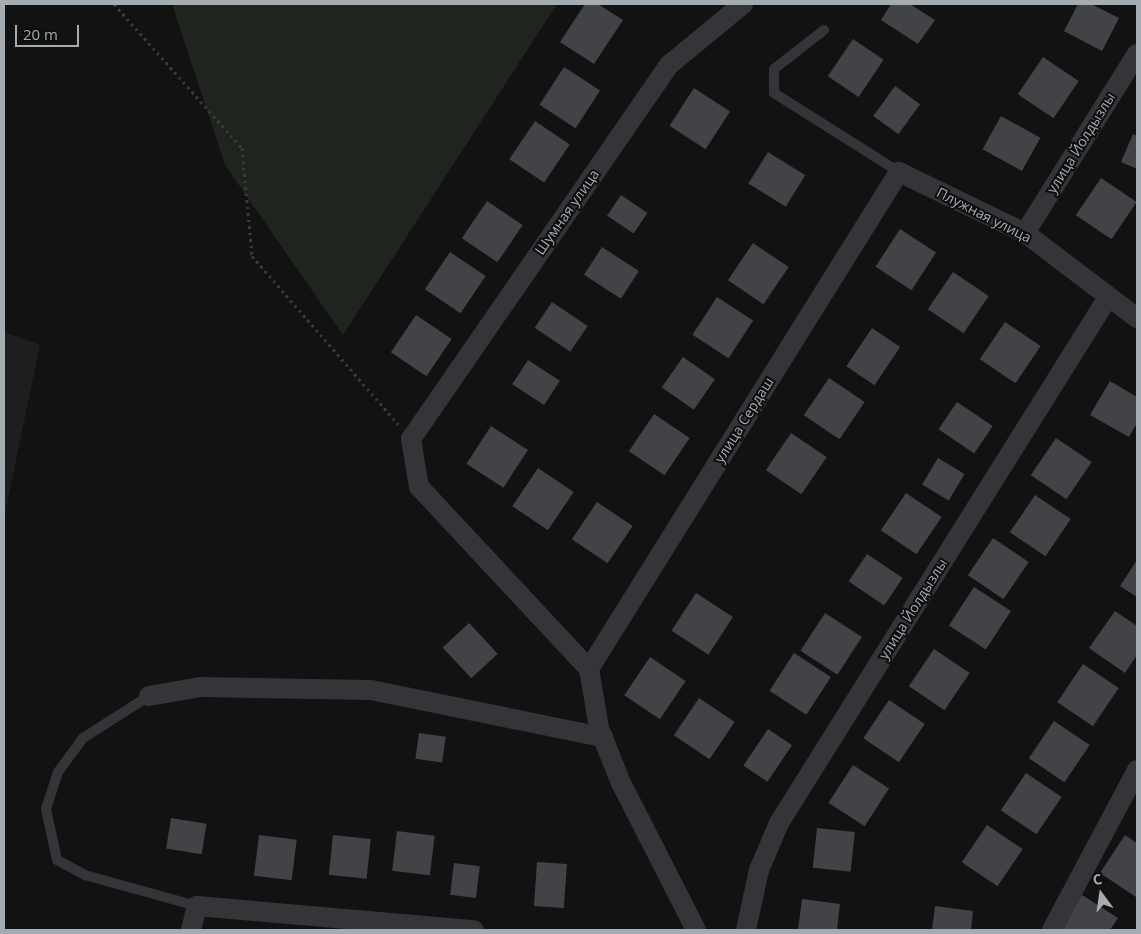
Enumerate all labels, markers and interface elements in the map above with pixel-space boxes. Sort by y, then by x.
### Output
scale bar [18,15,81,47]
text: 20 m [23,24,58,44]
street label: улица Йолдызлы [1043,90,1119,196]
street label: Шумная улица [531,166,603,258]
street label: Плужная улица [934,184,1034,246]
street label: улица Сердаш [711,374,777,466]
street label: улица Йолдызлы [875,556,951,662]
north arrow [1076,869,1126,919]
text: С [1091,869,1104,889]

